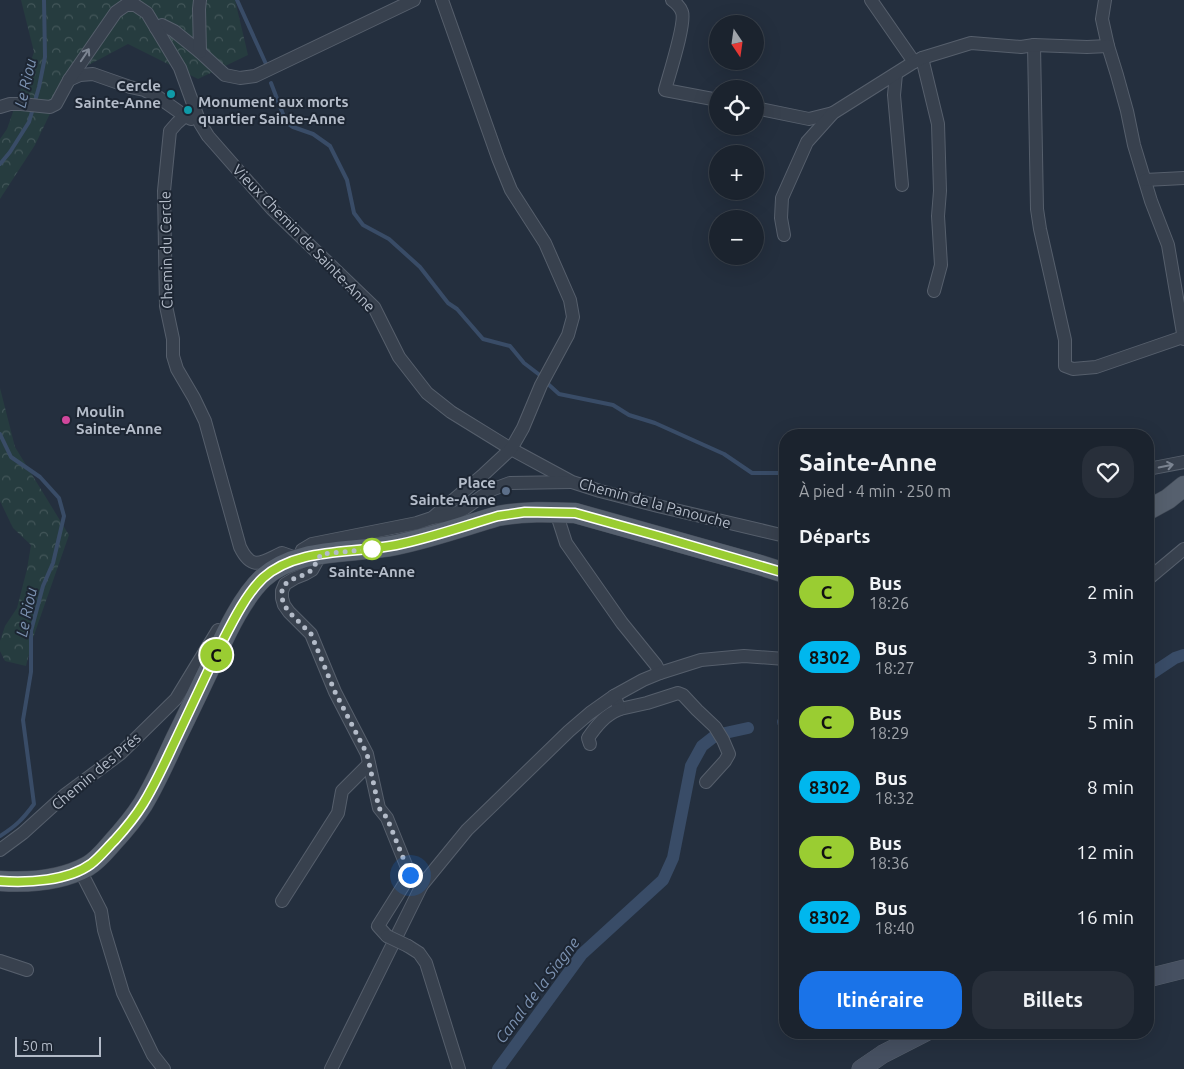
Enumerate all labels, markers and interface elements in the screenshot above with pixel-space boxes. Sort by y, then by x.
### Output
north arrow [709,15,764,70]
map controls [709,15,764,265]
one-way arrow [81,49,91,63]
water label: Le Riou [11,56,39,109]
place label: Cercle Sainte-Anne [75,77,161,111]
button: locate [709,80,764,135]
marker: Cercle Sainte-Anne [165,88,177,100]
place label: Monument aux morts quartier Sainte-Anne [198,93,349,127]
marker: Monument aux morts quartier Sainte-Anne [182,104,194,116]
button: + [709,145,764,200]
street label: Vieux Chemin de Sainte-Anne [229,161,379,315]
street label: Chemin du Cercle [156,191,176,309]
button: − [709,210,764,265]
place label: Moulin Sainte-Anne [76,403,162,437]
marker: Moulin Sainte-Anne [60,414,72,426]
button: heart [1082,446,1134,498]
text: Sainte-Anne [799,449,937,476]
one-way arrow [1157,460,1173,470]
place label: Place Sainte-Anne [410,474,496,508]
street label: Chemin de la Panouche [577,475,733,531]
text: À pied · 4 min · 250 m [799,482,951,500]
marker: Place Sainte-Anne [500,485,512,497]
text: Départs [799,525,870,547]
marker: Sainte-Anne [361,538,383,560]
place label: Sainte-Anne [329,563,415,580]
text: Bus [869,572,902,594]
text: 2 min [1087,581,1134,603]
text: C [821,582,832,602]
water label: Le Riou [12,585,40,638]
text: 18:26 [869,594,909,612]
text: Bus [875,637,907,659]
line badge: C [200,639,232,671]
text: C [210,645,222,665]
text: 3 min [1087,646,1134,668]
text: 8302 [809,647,850,667]
text: 18:27 [875,659,915,677]
text: Bus [869,702,902,724]
text: 5 min [1087,711,1134,733]
text: C [821,712,832,732]
text: 18:29 [869,724,909,742]
street label: Chemin des Prés [48,729,144,813]
text: Bus [875,767,907,789]
text: 8 min [1087,776,1134,798]
text: 8302 [809,777,850,797]
text: 18:32 [875,789,915,807]
text: Bus [869,832,902,854]
text: 12 min [1076,841,1134,863]
text: C [821,842,832,862]
text: 18:36 [869,854,909,872]
your location [398,863,423,888]
text: Bus [875,897,907,919]
text: 16 min [1076,906,1134,928]
text: 8302 [809,907,850,927]
text: 18:40 [875,919,915,937]
water label: Canal de la Siagne [491,934,583,1046]
button: Itinéraire [799,971,962,1029]
button: Billets [972,971,1134,1029]
scale bar [15,1034,101,1057]
text: 50 m [22,1038,53,1054]

